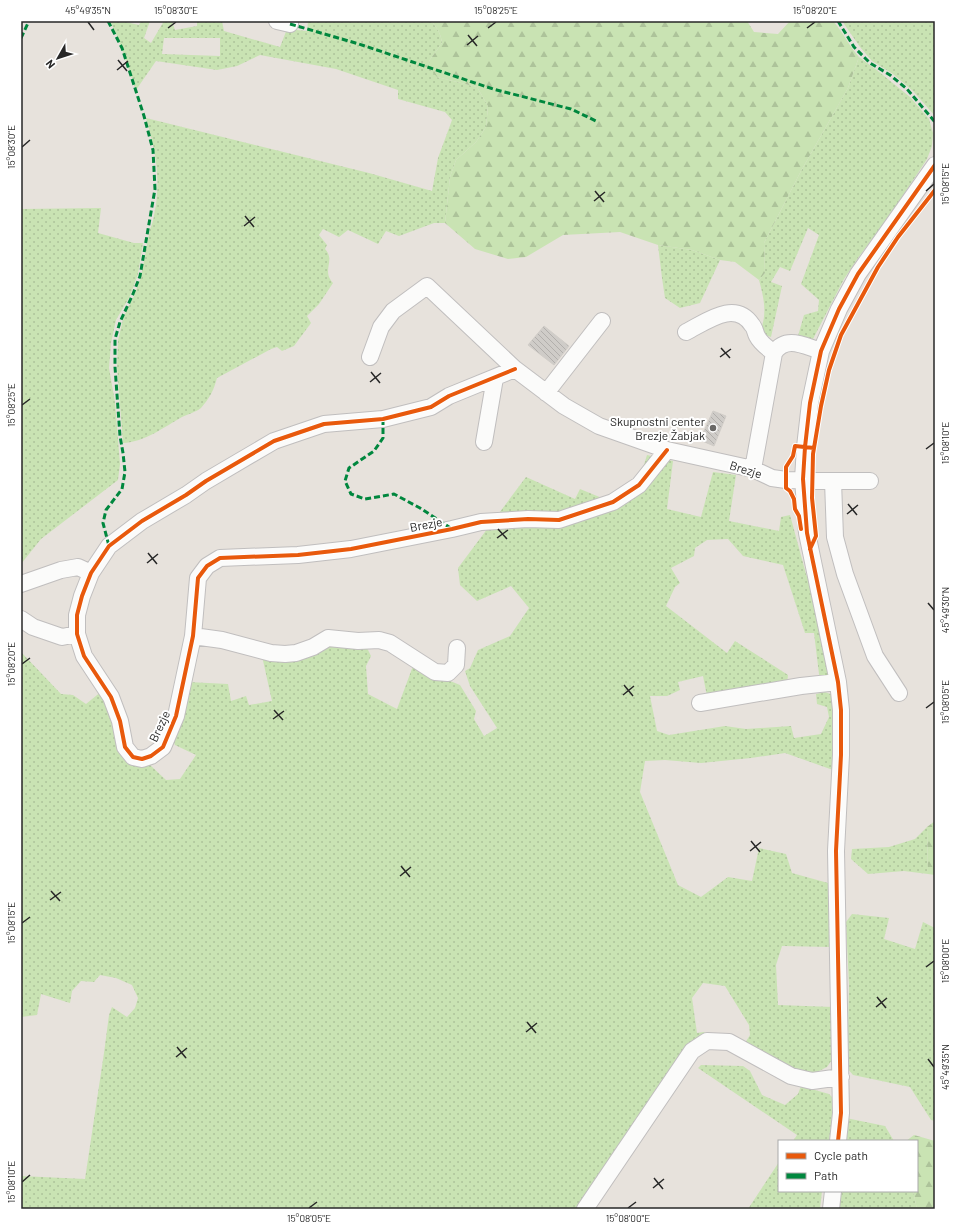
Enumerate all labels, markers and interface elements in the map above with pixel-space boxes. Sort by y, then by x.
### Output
text: 45°49'35"N [65,4,111,16]
text: 15°08'30"E [154,4,198,16]
text: 15°08'25"E [474,4,518,16]
text: 15°08'20"E [793,4,837,16]
north arrow [38,38,78,78]
text: N [42,58,57,72]
text: 15°08'30"E [5,125,17,169]
text: 15°08'15"E [939,163,951,205]
text: 15°08'25"E [5,383,17,427]
place label: Skupnostni center Brezje Žabjak [610,414,706,442]
text: 15°08'10"E [939,422,951,464]
marker: Skupnostni center Brezje Žabjak [708,423,718,433]
street label: Brezje [728,457,764,481]
street label: Brezje [409,514,443,534]
text: 45°49'30"N [939,587,951,633]
text: 15°08'20"E [5,642,17,686]
text: 15°08'05"E [939,680,951,724]
street label: Brezje [146,708,172,744]
text: 15°08'15"E [5,902,17,944]
text: 15°08'00"E [939,939,951,983]
text: 45°49'35"N [939,1044,951,1090]
legend [778,1140,918,1192]
text: Cycle path [814,1148,868,1162]
text: 15°08'10"E [5,1161,17,1203]
text: Path [814,1168,838,1182]
text: 15°08'05"E [287,1212,331,1224]
text: 15°08'00"E [606,1212,650,1224]

